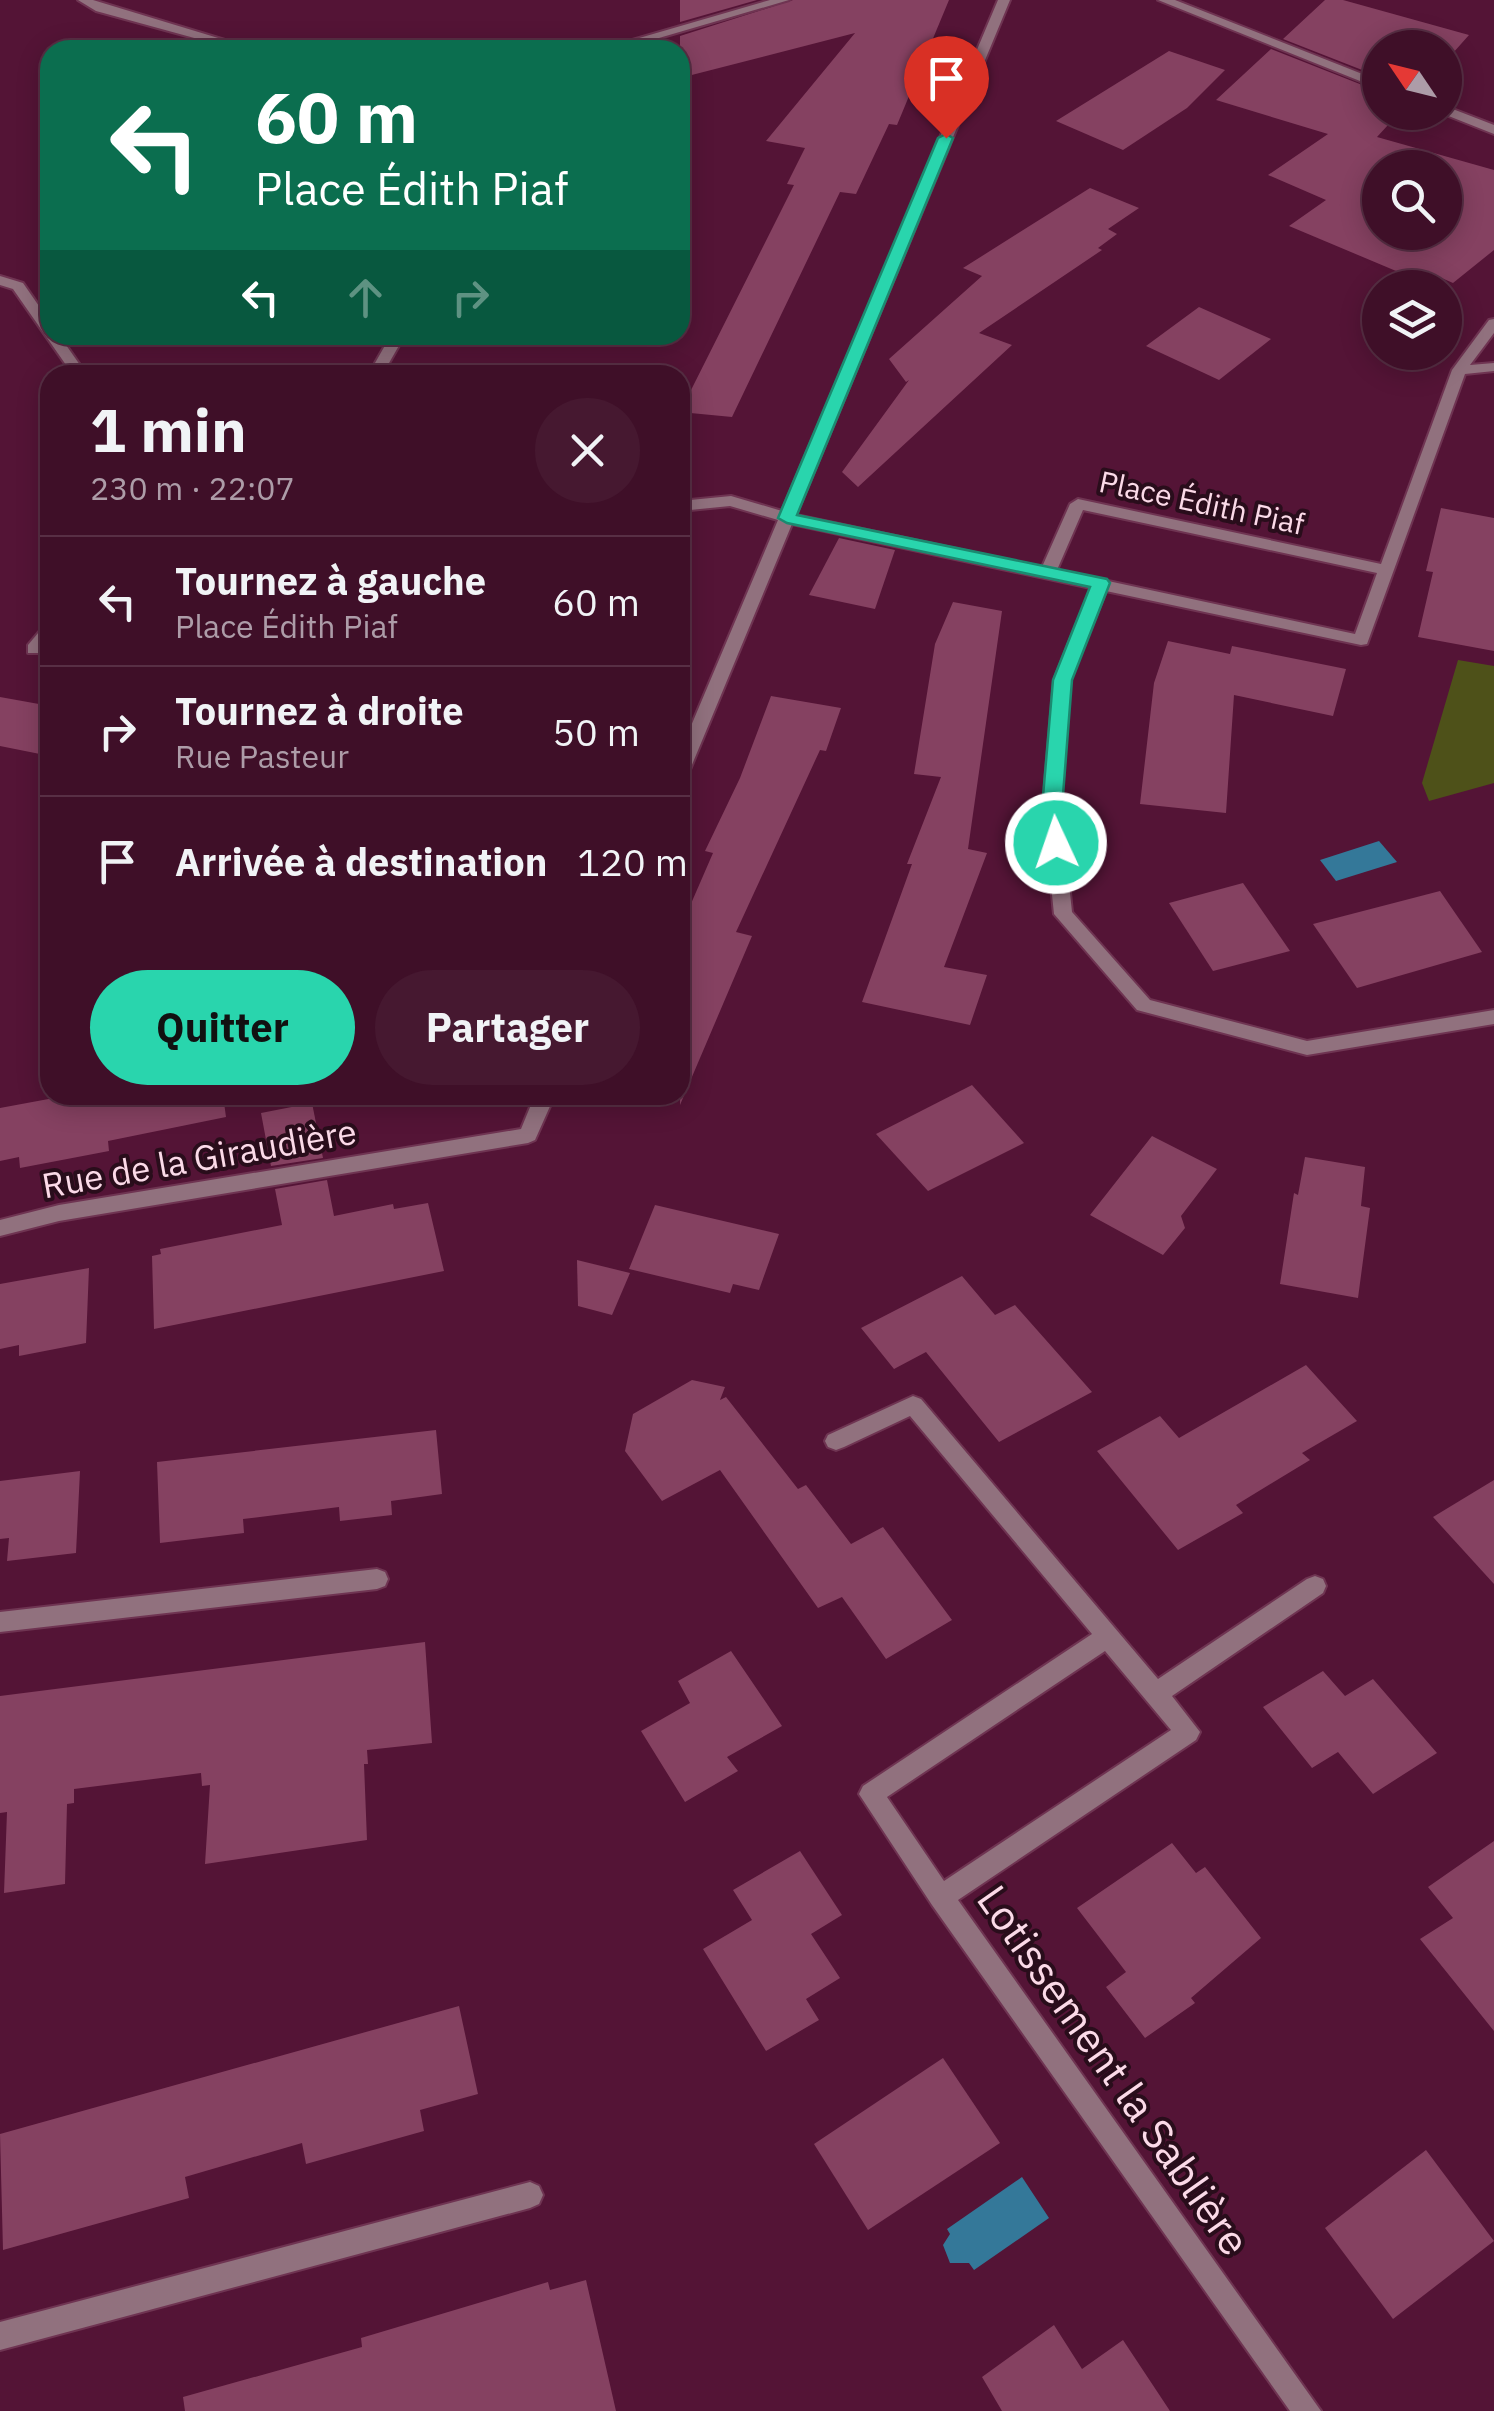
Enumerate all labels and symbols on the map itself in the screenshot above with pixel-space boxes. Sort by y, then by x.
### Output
north arrow [1362,30,1462,130]
pin [904,36,989,139]
street label: Place Édith Piaf [1096,461,1309,543]
position arrow [1004,791,1108,895]
street label: Rue de la Giraudière [38,1108,360,1208]
street label: Lotissement la Sablière [965,1874,1263,2266]

